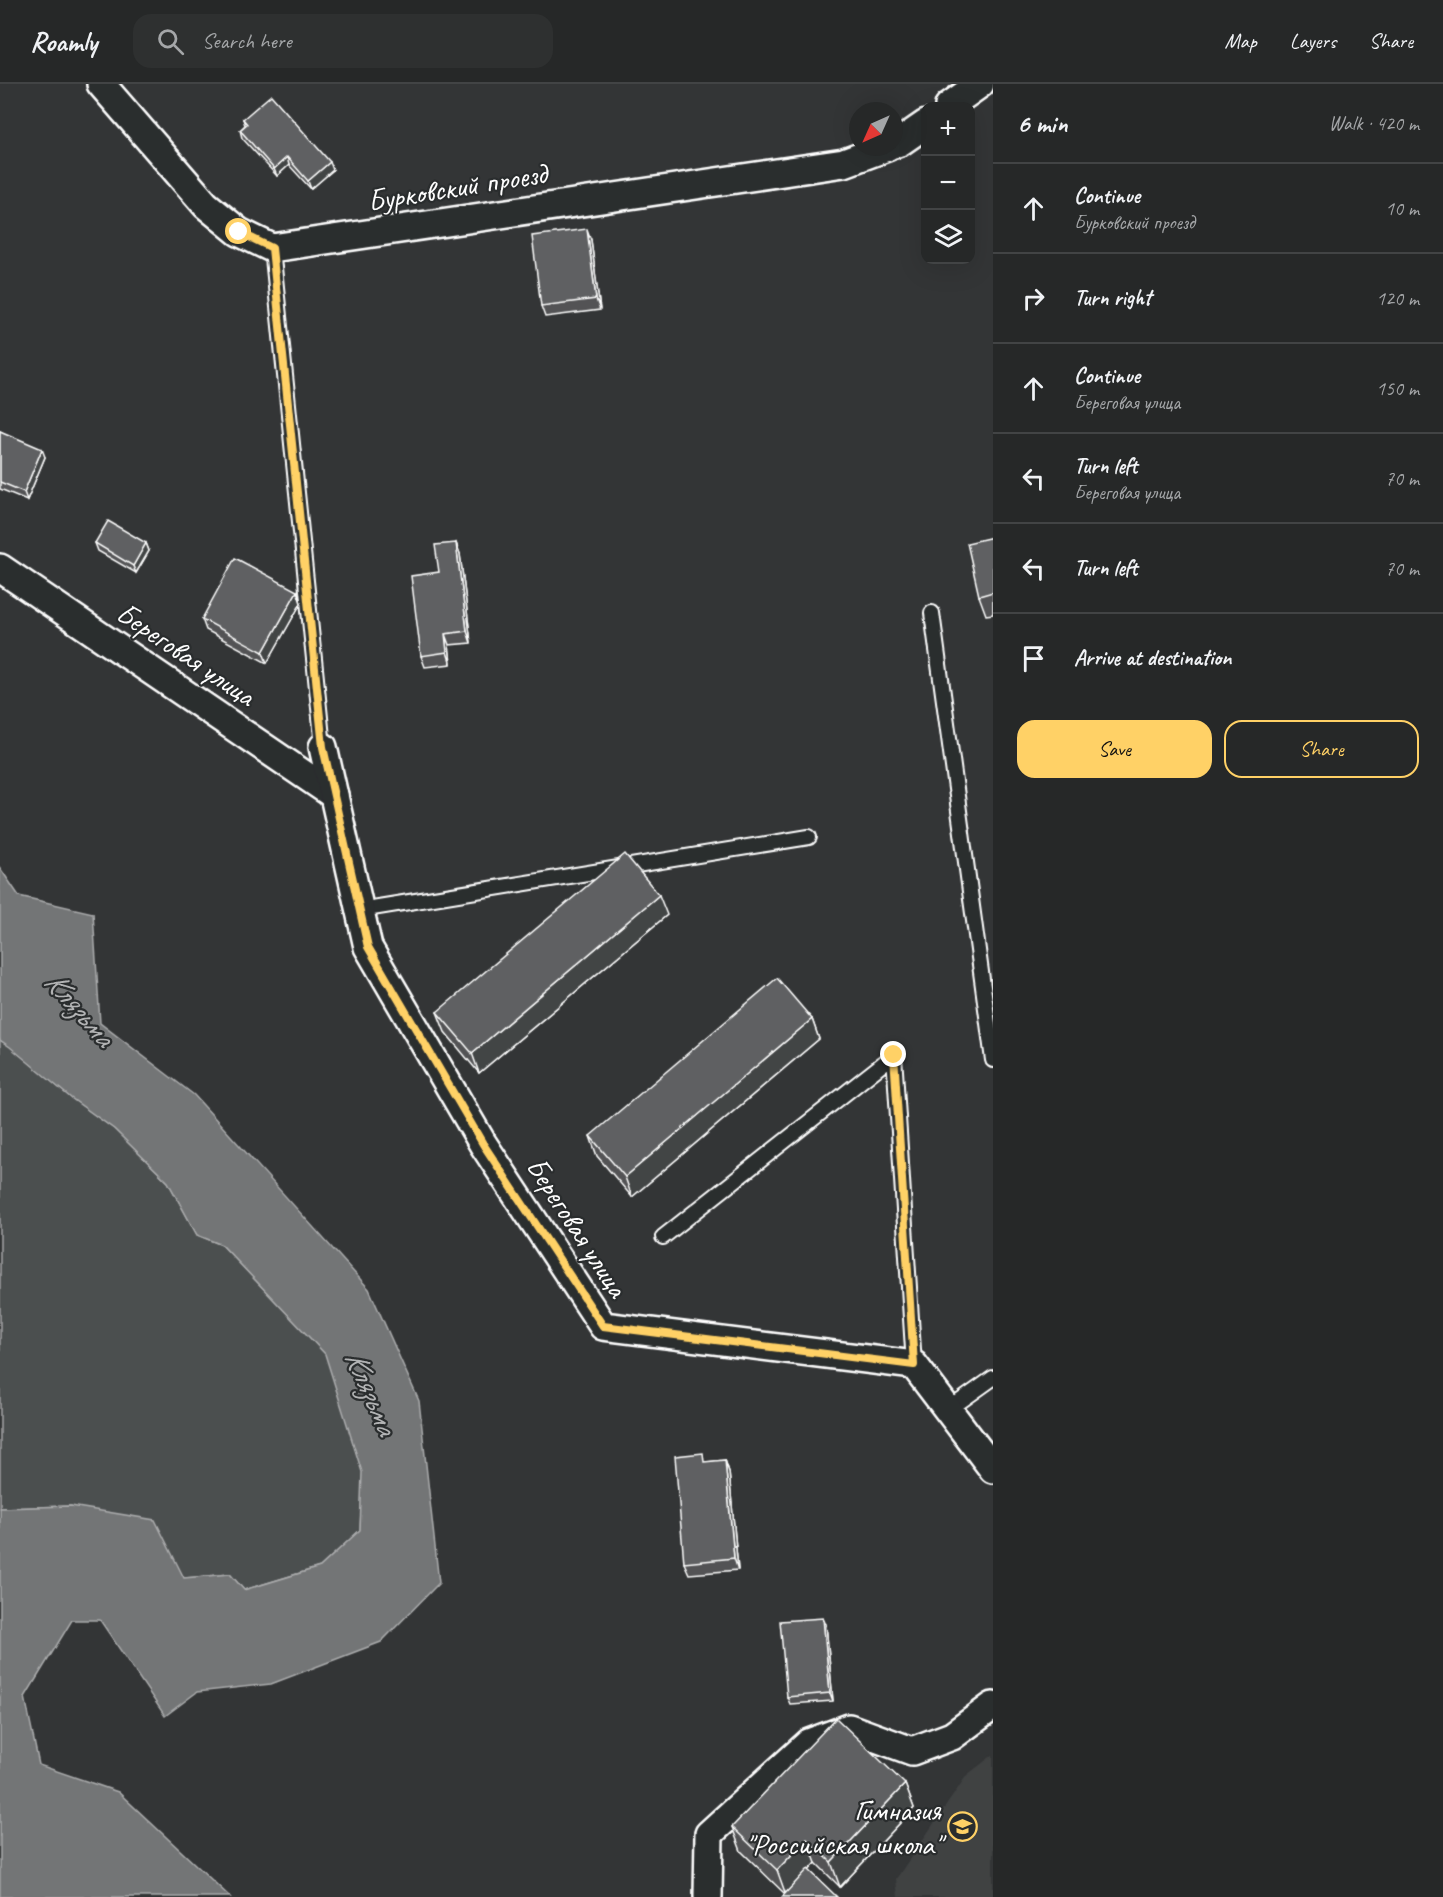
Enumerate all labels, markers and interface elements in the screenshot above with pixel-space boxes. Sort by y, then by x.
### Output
search box [133,14,553,68]
text: Roamly [30,24,97,59]
icon: search [154,25,187,58]
text: Search here [202,27,292,55]
text: Map [1224,28,1257,54]
text: Layers [1290,28,1336,54]
text: Share [1369,28,1413,54]
north arrow [849,102,903,156]
map controls [921,102,975,264]
button: + [921,102,975,156]
text: 6 min [1017,107,1067,140]
text: Walk · 420 m [1329,111,1419,136]
street label: Бурковский проезд [365,154,552,220]
button: − [921,156,975,210]
text: Continue [1074,182,1140,210]
icon: ahead [1017,192,1050,225]
text: 10 m [1385,196,1419,221]
button: layers [921,210,975,264]
text: Бурковский проезд [1074,210,1195,235]
route start [225,218,251,244]
icon: right [1017,282,1050,315]
text: Turn right [1074,284,1151,312]
text: 120 m [1376,286,1419,311]
text: Continue [1074,362,1140,390]
icon: ahead [1017,372,1050,405]
text: 150 m [1376,376,1419,401]
text: Береговая улица [1074,390,1180,415]
text: Turn left [1074,452,1138,480]
icon: left [1017,462,1050,495]
text: 70 m [1385,466,1419,491]
text: Береговая улица [1074,480,1180,505]
icon: left [1017,552,1050,585]
text: Turn left [1074,554,1138,582]
text: 70 m [1385,556,1419,581]
street label: Береговая улица [109,594,264,715]
icon: arrive [1017,642,1050,675]
text: Arrive at destination [1074,644,1231,672]
button: Save [1017,720,1212,778]
button: Share [1224,720,1419,778]
water label: Клязьма [35,962,126,1057]
route end [880,1041,906,1067]
street label: Береговая улица [518,1150,637,1306]
water label: Клязьма [336,1344,409,1443]
place label: Гимназия "Российская школа" [745,1791,947,1863]
school or university icon: Гимназия "Российская школа" [946,1811,978,1843]

